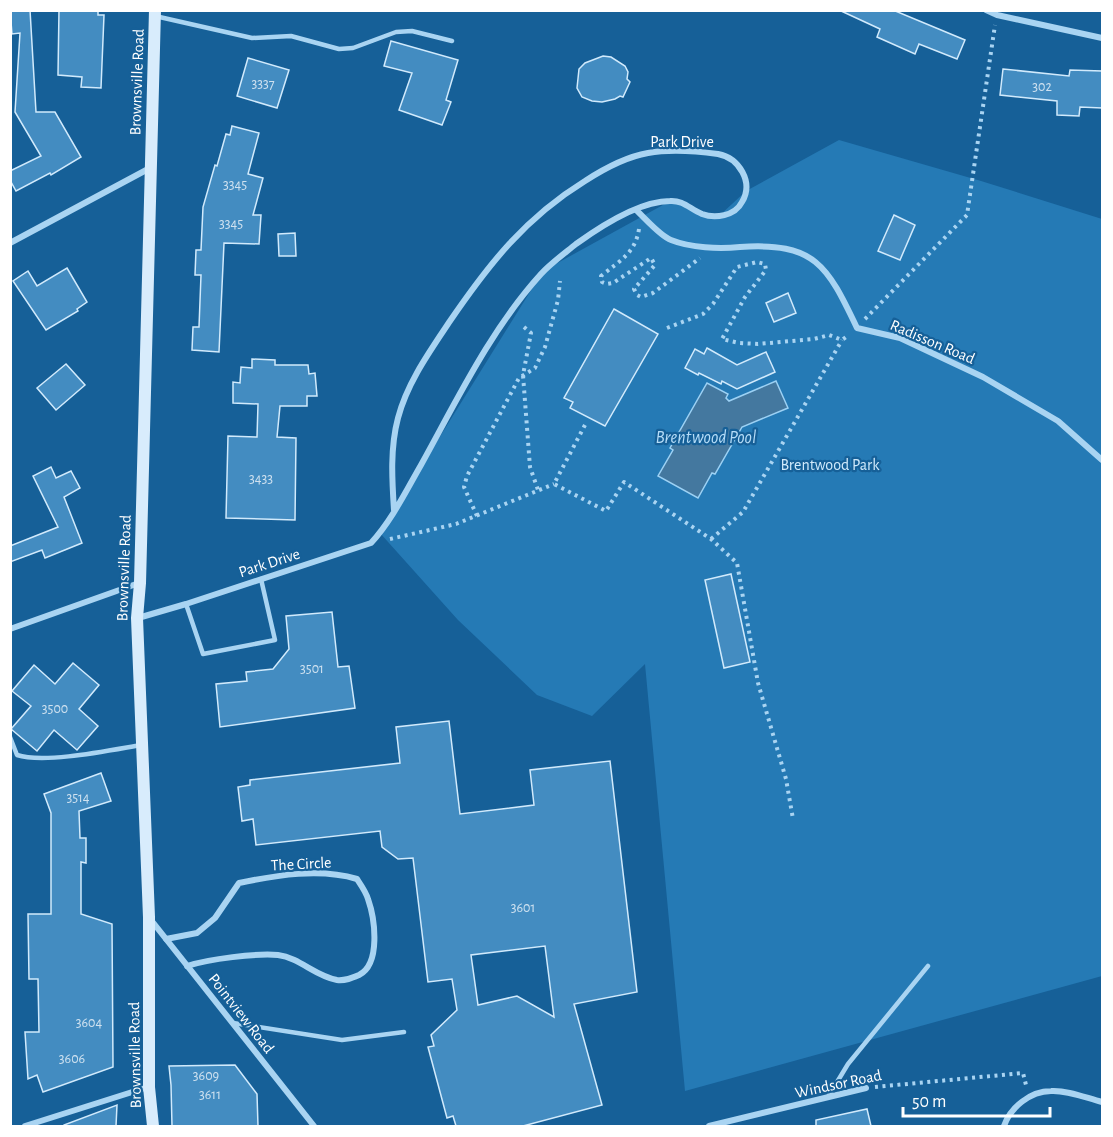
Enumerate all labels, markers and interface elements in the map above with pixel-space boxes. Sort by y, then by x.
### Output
street label: Brownsville Road [127,29,147,136]
house number: 3337 [251,77,275,91]
house number: 302 [1032,80,1052,94]
street label: Park Drive [650,134,714,150]
house number: 3345 [223,178,247,192]
house number: 3345 [219,217,243,231]
street label: Radisson Road [888,317,977,367]
water label: Brentwood Pool [656,429,756,447]
park label: Brentwood Park [780,457,880,473]
house number: 3433 [249,472,273,486]
street label: Brownsville Road [114,515,134,622]
street label: Park Drive [237,546,302,580]
house number: 3501 [300,662,324,676]
house number: 3500 [42,702,68,716]
house number: 3514 [66,791,90,805]
street label: The Circle [270,854,332,874]
house number: 3601 [511,901,535,915]
street label: Pointview Road [205,971,277,1056]
street label: Brownsville Road [126,1002,144,1108]
house number: 3604 [76,1016,102,1030]
house number: 3606 [59,1052,85,1066]
street label: Windsor Road [794,1067,883,1101]
house number: 3609 [193,1069,219,1083]
scale bar [903,1080,1050,1118]
house number: 3611 [199,1088,221,1102]
text: 50 m [912,1093,946,1111]

